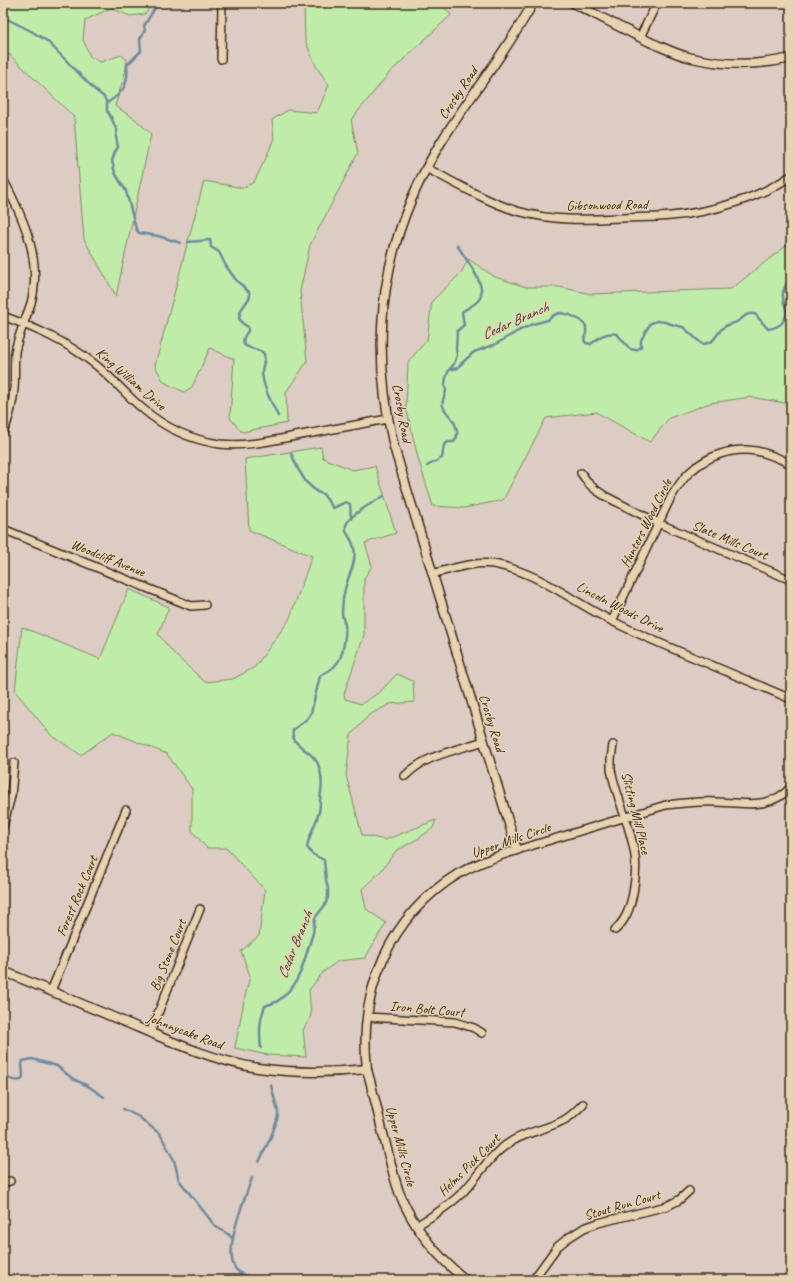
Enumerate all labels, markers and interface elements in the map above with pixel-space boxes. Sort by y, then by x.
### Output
street label: Crosby Road [434,62,483,122]
street label: Gibsonwood Road [566,196,650,214]
water label: Cedar Branch [479,297,552,344]
street label: King William Drive [92,344,171,415]
street label: Crosby Road [388,382,416,446]
street label: Hunters Wood Circle [616,475,676,570]
street label: Slate Mills Court [690,516,772,564]
street label: Woodcliff Avenue [69,536,149,581]
street label: Lincoln Woods Drive [574,578,668,637]
street label: Crosby Road [475,692,510,756]
street label: Slitting Mill Place [618,770,655,857]
street label: Upper Mills Circle [469,818,554,861]
street label: Forest Rock Court [52,852,102,939]
water label: Cedar Branch [273,907,318,981]
street label: Big Stone Court [146,916,191,993]
street label: Iron Bolt Court [389,997,467,1021]
street label: Johnnycake Road [144,1008,228,1054]
street label: Upper Mills Circle [382,1104,420,1189]
street label: Helms Pick Court [434,1129,505,1200]
street label: Stout Run Court [582,1186,663,1224]

